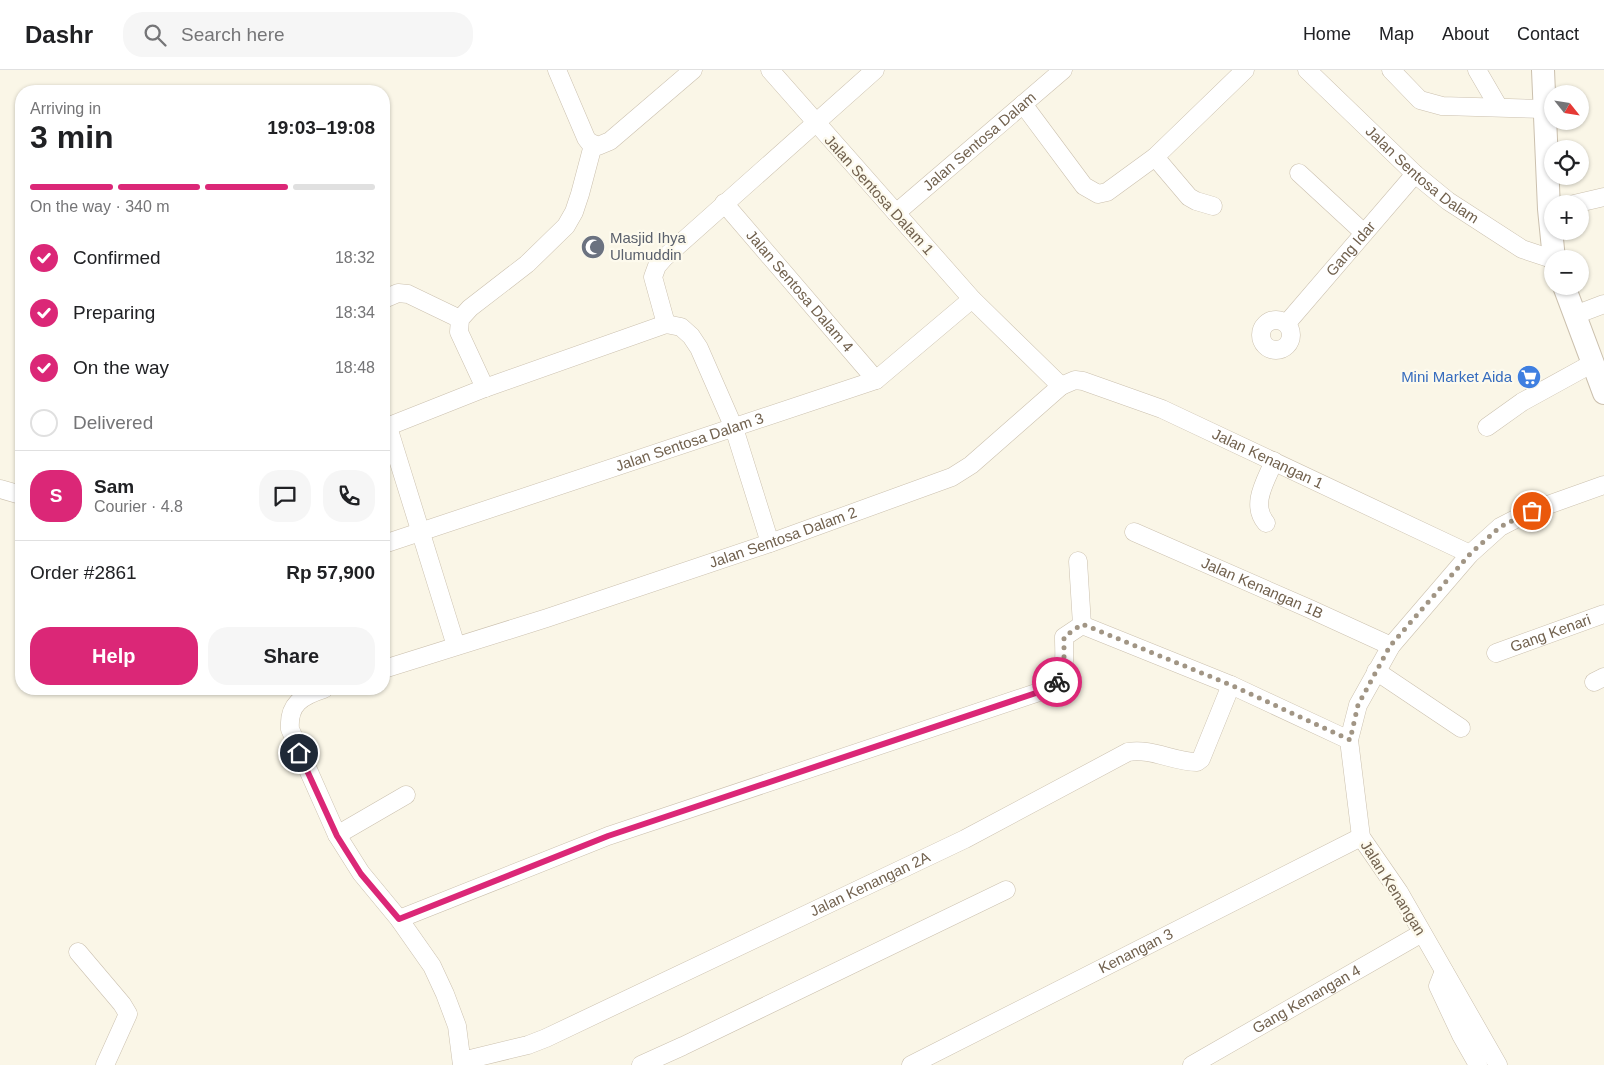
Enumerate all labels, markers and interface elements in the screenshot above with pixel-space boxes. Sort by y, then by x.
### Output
search box [123,12,473,57]
text: Dashr [25,21,93,48]
icon: search [141,21,169,49]
text: Search here [181,24,285,45]
text: Home [1303,24,1351,44]
text: Map [1379,24,1414,44]
text: About [1442,24,1489,44]
text: Contact [1517,24,1579,44]
north arrow [1544,85,1589,130]
map controls [1544,85,1589,295]
street label: Jalan Sentosa Dalam [920,88,1039,194]
text: Arriving in [30,100,101,117]
text: 19:03–19:08 [267,117,375,138]
text: 3 min [30,119,114,155]
street label: Jalan Sentosa Dalam [1362,122,1482,227]
street label: Jalan Sentosa Dalam 1 [821,131,938,258]
button: locate [1544,140,1589,185]
button: + [1544,195,1589,240]
text: On the way · 340 m [30,198,170,215]
street label: Gang Idar [1322,217,1379,279]
street label: Jalan Sentosa Dalam 4 [743,226,857,355]
place label: Masjid Ihya Ulumuddin [610,229,687,263]
mosque icon: Masjid Ihya Ulumuddin [580,234,606,260]
icon: check [30,244,58,272]
text: Confirmed [73,247,161,268]
text: 18:32 [335,249,375,266]
button: − [1544,250,1589,295]
icon: check [30,299,58,327]
text: Preparing [73,302,155,323]
text: 18:34 [335,304,375,321]
icon: check [30,354,58,382]
text: On the way [73,357,169,378]
text: 18:48 [335,359,375,376]
supermarket icon: Mini Market Aida [1516,364,1542,390]
place label: Mini Market Aida [1401,368,1513,385]
street label: Jalan Sentosa Dalam 3 [613,409,766,474]
text: Delivered [73,412,153,433]
street label: Jalan Kenangan 1 [1210,425,1326,492]
button: chat [259,470,311,522]
button: phone [323,470,375,522]
text: Sam [94,476,134,497]
text: S [50,485,62,506]
pin [1511,490,1553,532]
icon: bag [1518,497,1546,525]
text: Courier · 4.8 [94,498,183,515]
street label: Jalan Sentosa Dalam 2 [707,503,859,571]
street label: Jalan Kenangan 1B [1199,554,1326,622]
text: Order #2861 [30,562,137,583]
text: Rp 57,900 [286,562,375,583]
street label: Gang Kenari [1508,611,1593,655]
button: Help [30,627,198,685]
button: Share [208,627,375,685]
courier [1032,657,1082,707]
icon: bike [1043,668,1071,696]
pin [278,732,320,774]
icon: home [285,739,313,767]
street label: Jalan Kenangan [1357,837,1429,938]
street label: Jalan Kenangan 2A [807,848,933,919]
street label: Kenangan 3 [1096,925,1176,977]
street label: Gang Kenangan 4 [1249,961,1363,1037]

